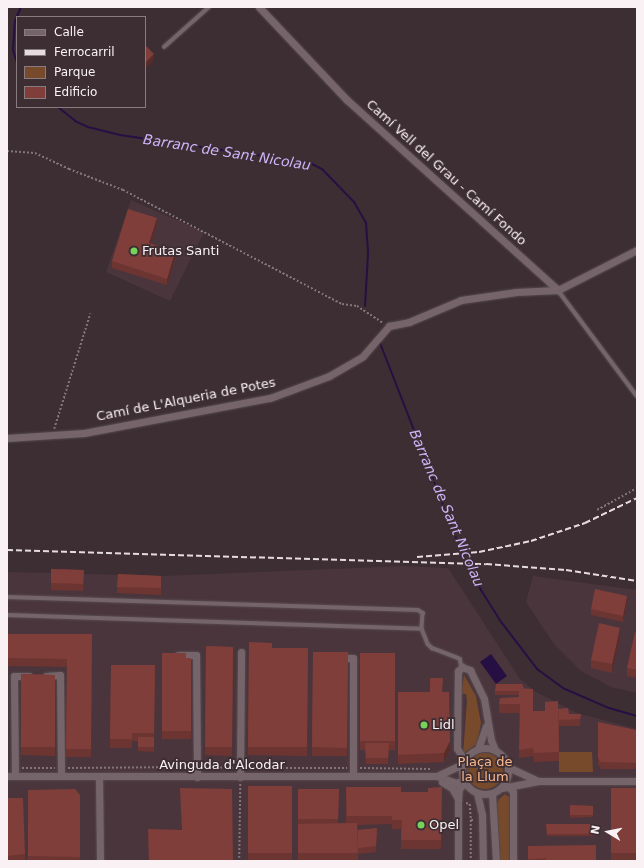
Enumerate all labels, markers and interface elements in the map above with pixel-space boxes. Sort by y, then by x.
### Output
legend [16,16,146,108]
text: Calle [54,25,84,39]
text: Ferrocarril [54,45,115,59]
text: Parque [54,65,95,79]
text: Edificio [54,85,97,99]
street label: Camí Vell del Grau - Camí Fondo [363,97,529,249]
water label: Barranc de Sant Nicolau [142,130,312,174]
place label: Frutas Santi [142,243,219,259]
marker: Frutas Santi [129,246,139,256]
street label: Camí de L'Alqueria de Potes [95,375,277,425]
water label: Barranc de Sant Nicolau [406,427,488,589]
place label: Lidl [432,717,455,733]
marker: Lidl [419,720,429,730]
park label: Plaça de la Llum [458,755,512,786]
street label: Avinguda d'Alcodar [159,757,285,773]
north arrow [588,812,628,852]
place label: Opel [429,817,459,833]
marker: Opel [416,820,426,830]
text: N [588,824,603,835]

